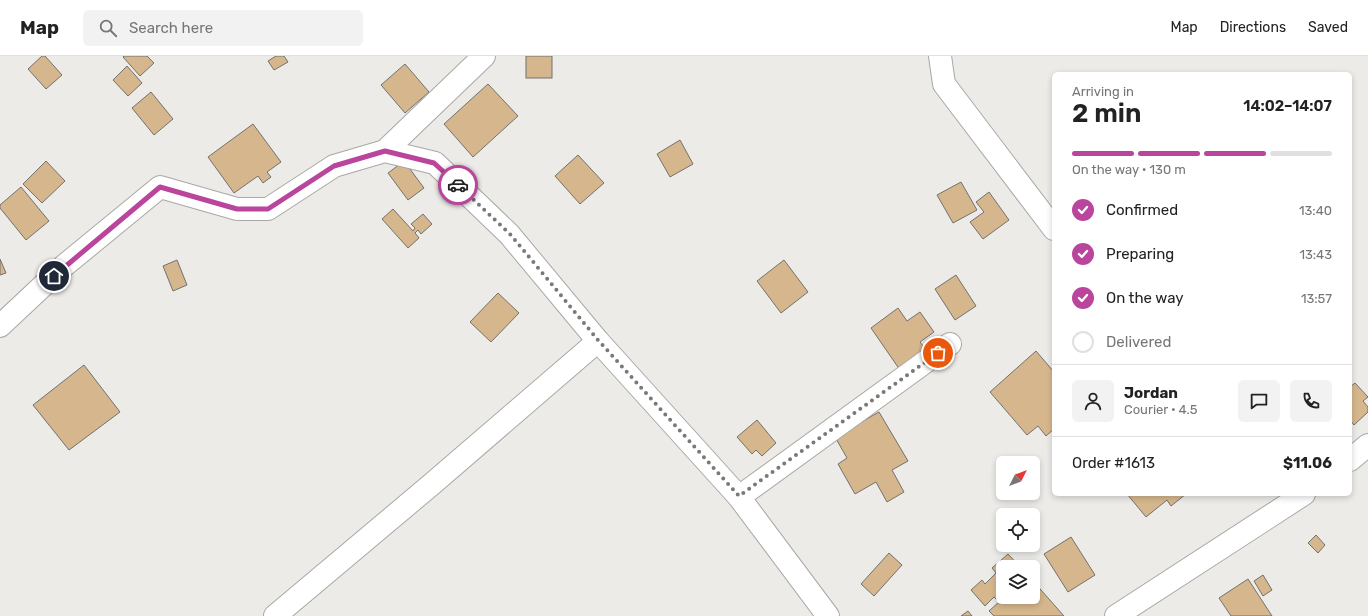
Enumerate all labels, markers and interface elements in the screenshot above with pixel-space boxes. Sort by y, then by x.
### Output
search box [83,10,363,46]
text: Map [20,16,59,39]
icon: search [97,17,119,39]
text: Search here [129,19,213,37]
text: Map [1171,19,1198,36]
text: Directions [1220,19,1286,36]
text: Saved [1308,19,1348,36]
text: Arriving in [1072,84,1134,99]
text: 14:02–14:07 [1243,97,1332,115]
text: 2 min [1072,98,1141,129]
text: On the way · 130 m [1072,162,1186,177]
courier [438,165,478,205]
icon: car [447,174,469,196]
icon: check [1072,199,1094,221]
text: Confirmed [1106,201,1178,219]
text: 13:40 [1299,203,1332,218]
icon: check [1072,243,1094,265]
text: Preparing [1106,245,1174,263]
text: 13:43 [1299,247,1332,262]
pin [37,259,71,293]
icon: home [43,265,65,287]
icon: check [1072,287,1094,309]
text: On the way [1106,289,1184,307]
text: 13:57 [1301,291,1332,306]
text: Delivered [1106,333,1171,351]
pin [921,336,955,370]
icon: bag [927,342,949,364]
button: person [1072,380,1114,422]
button: chat [1238,380,1280,422]
button: phone [1290,380,1332,422]
text: Jordan [1124,384,1178,402]
text: Courier · 4.5 [1124,402,1198,417]
text: Order #1613 [1072,454,1155,472]
text: $11.06 [1283,454,1332,472]
north arrow [996,456,1040,500]
map controls [996,456,1040,604]
button: locate [996,508,1040,552]
button: layers [996,560,1040,604]

